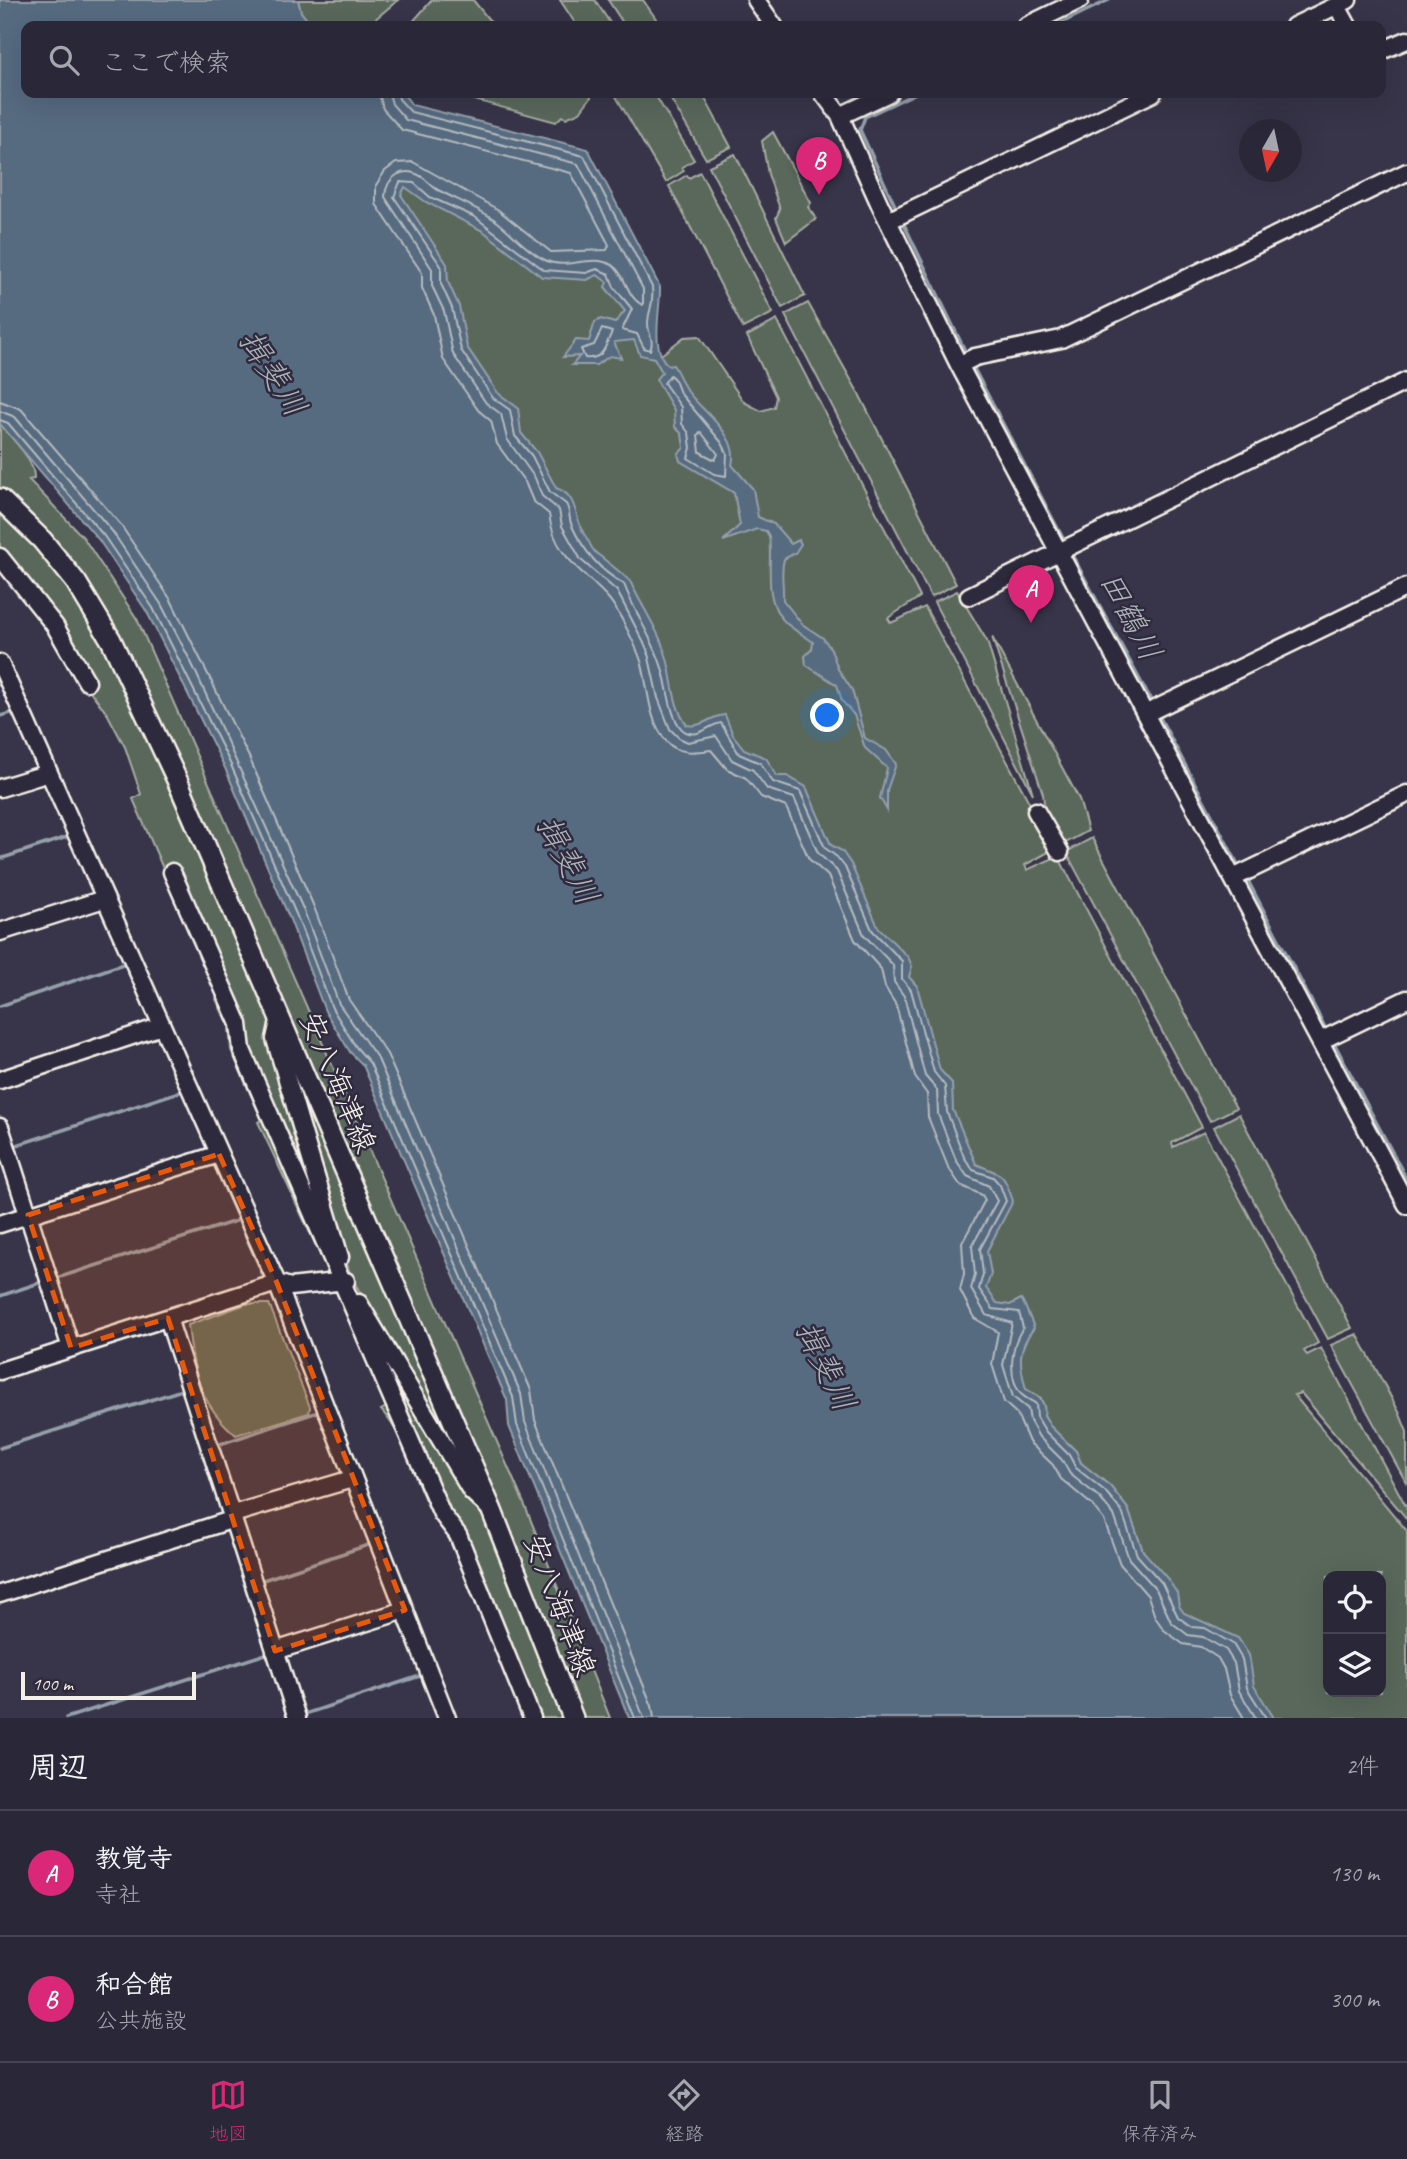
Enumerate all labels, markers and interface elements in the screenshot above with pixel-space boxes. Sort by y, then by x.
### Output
search box [21,21,1386,98]
icon: search [45,41,83,79]
text: ここで検索 [101,46,231,79]
north arrow [1239,119,1302,182]
pin: B [796,137,842,195]
water label: 揖斐川 [229,322,316,425]
water label: 田鶴川 [1090,564,1171,668]
pin: A [1008,565,1054,623]
your location [810,698,844,732]
water label: 揖斐川 [527,808,608,912]
street label: 安八海津線 [291,1006,385,1158]
water label: 揖斐川 [786,1314,865,1418]
street label: 安八海津線 [515,1528,605,1682]
map controls [1323,1571,1386,1697]
button: locate [1323,1571,1386,1634]
button: layers [1323,1634,1386,1697]
scale bar [21,1669,196,1701]
text: 100 m [32,1672,73,1696]
text: 周辺 [28,1748,88,1786]
text: 2件 [1346,1752,1379,1781]
text: 教覚寺 [95,1842,173,1875]
text: A [45,1859,57,1888]
text: 130 m [1330,1859,1379,1888]
text: 寺社 [95,1880,141,1909]
text: 和合館 [95,1968,173,2001]
text: B [45,1985,57,2014]
text: 300 m [1330,1985,1379,2014]
text: 公共施設 [95,2006,187,2035]
tab: 地図 [209,2076,247,2146]
tab: 経路 [665,2076,704,2146]
tab: 保存済み [1122,2076,1198,2146]

